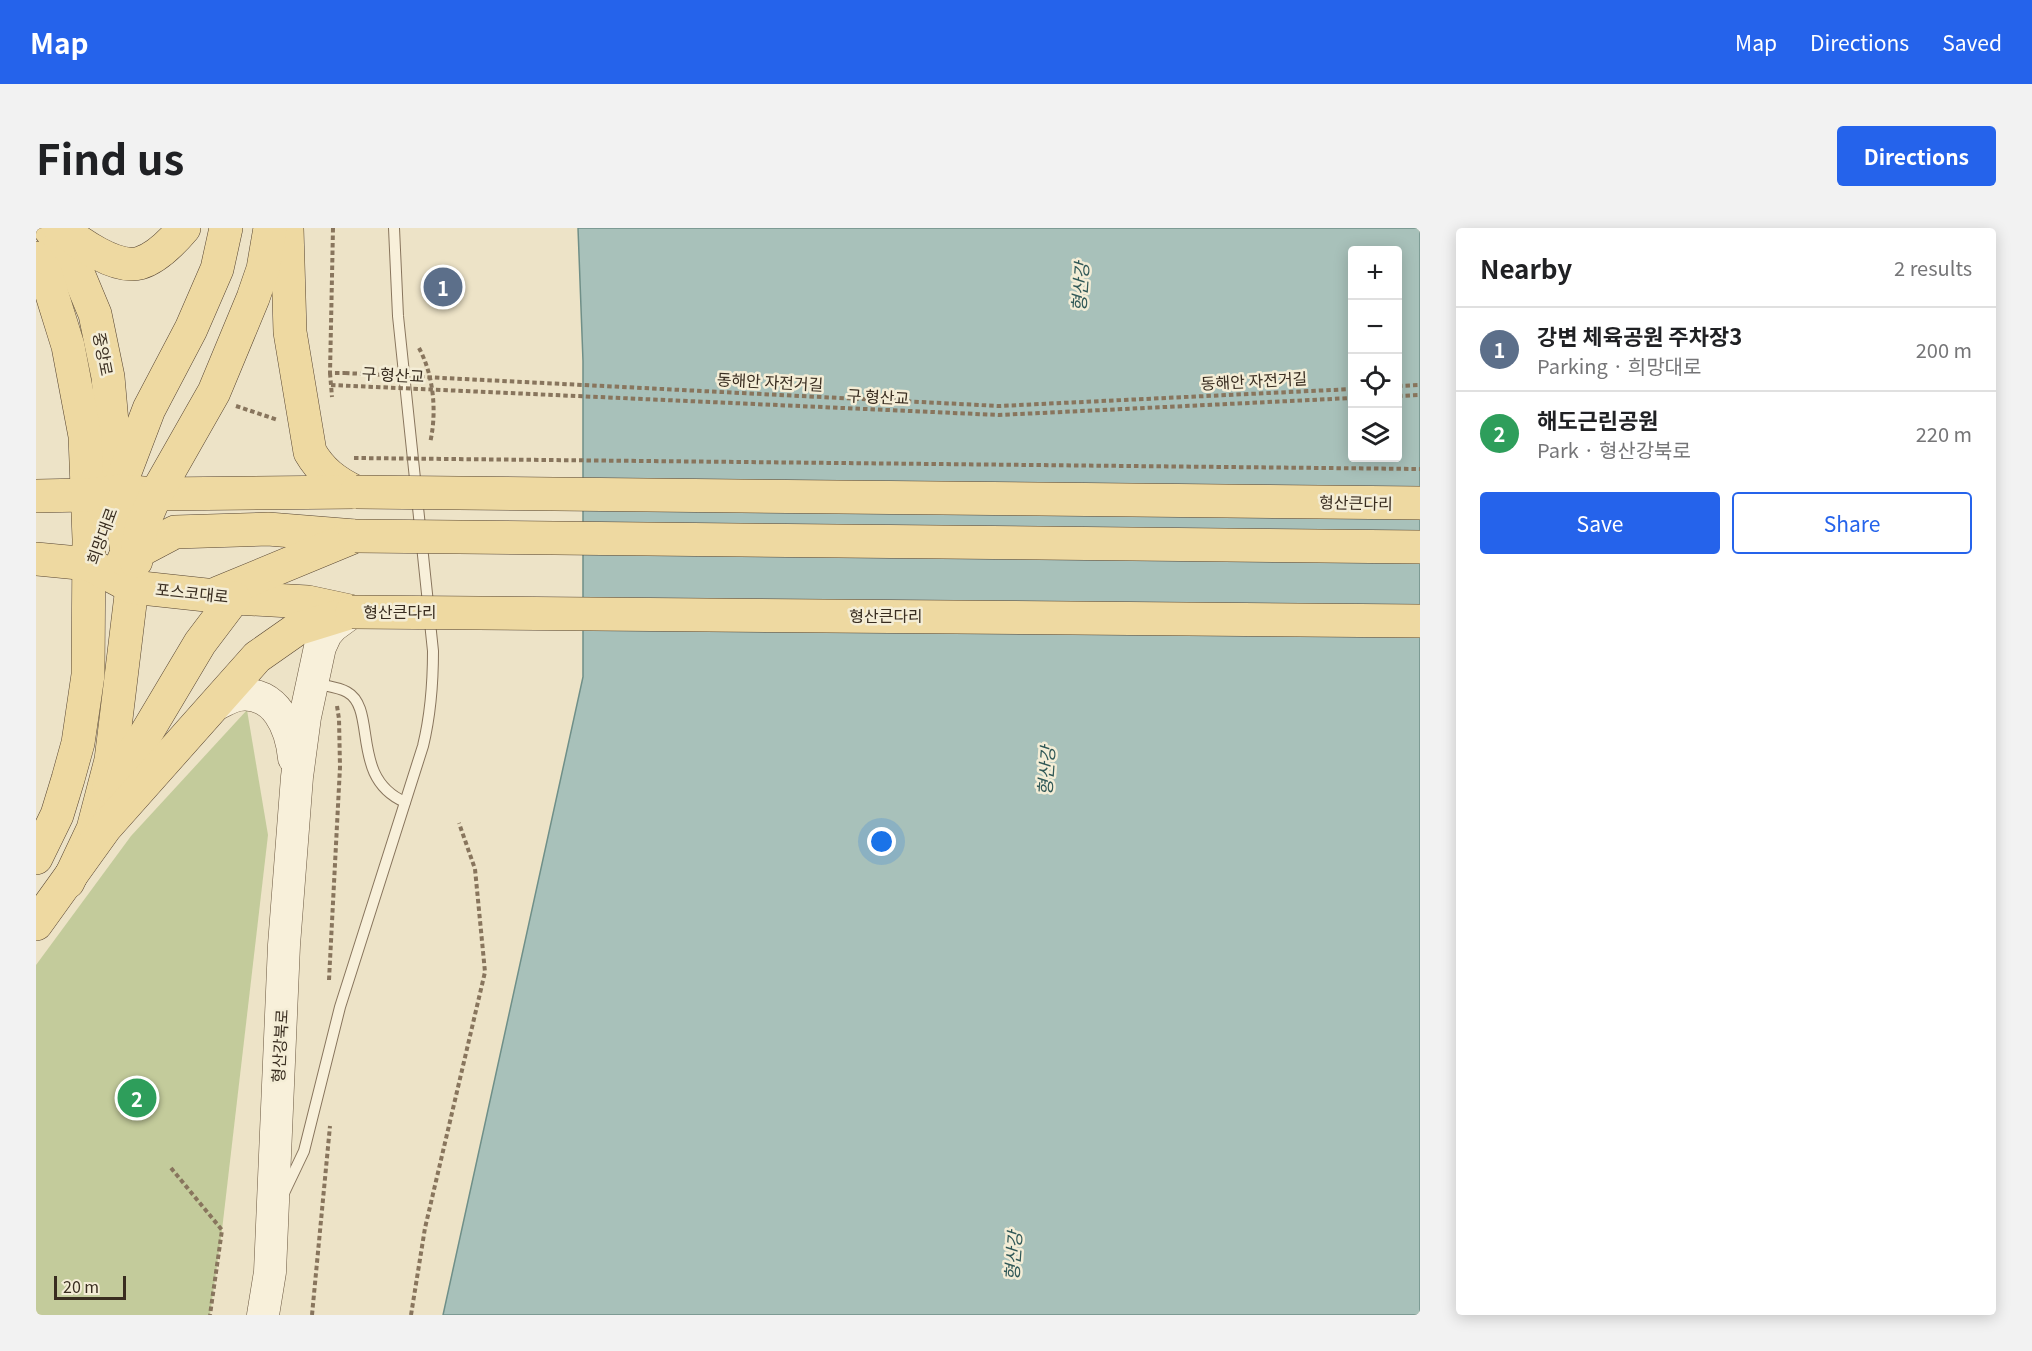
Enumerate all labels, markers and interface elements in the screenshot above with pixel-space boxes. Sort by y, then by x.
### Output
text: Map [30,22,88,62]
text: Map [1735,27,1777,57]
text: Directions [1810,27,1909,57]
text: Saved [1942,27,2002,57]
text: Find us [36,126,184,187]
button: Directions [1837,126,1996,186]
map controls [1348,246,1402,462]
button: + [1348,246,1402,300]
text: Nearby [1480,249,1572,286]
text: 2 results [1894,253,1972,282]
water label: 형산강 [1064,259,1094,313]
pin: 1 [424,264,462,310]
button: − [1348,300,1402,354]
text: 강변 체육공원 주차장3 [1537,319,1742,351]
street label: 중앙로 [88,330,120,378]
text: 1 [1494,335,1505,364]
text: 200 m [1916,335,1972,364]
text: Parking · 희망대로 [1537,351,1701,380]
button: locate [1348,354,1402,408]
street label: 구 형산교 [361,360,425,388]
street label: 동해안 자전거길 [1200,365,1308,395]
street label: 동해안 자전거길 [716,366,824,396]
street label: 구 형산교 [846,382,910,410]
text: 해도근린공원 [1537,403,1658,435]
button: layers [1348,408,1402,462]
text: 2 [1494,419,1505,448]
text: 220 m [1916,419,1972,448]
text: Park · 형산강북로 [1537,435,1691,464]
street label: 형산큰다리 [1319,489,1393,515]
button: Save [1480,492,1720,554]
button: Share [1732,492,1972,554]
street label: 희망대로 [80,504,122,567]
street label: 포스코대로 [154,576,230,608]
street label: 형산큰다리 [363,599,437,623]
street label: 형산큰다리 [849,603,923,627]
water label: 형산강 [1030,743,1060,797]
your location [867,827,896,856]
street label: 형산강북로 [265,1008,293,1083]
pin: 2 [118,1076,156,1120]
water label: 형산강 [997,1228,1027,1282]
scale bar [54,1273,126,1300]
text: 20 m [63,1274,99,1298]

